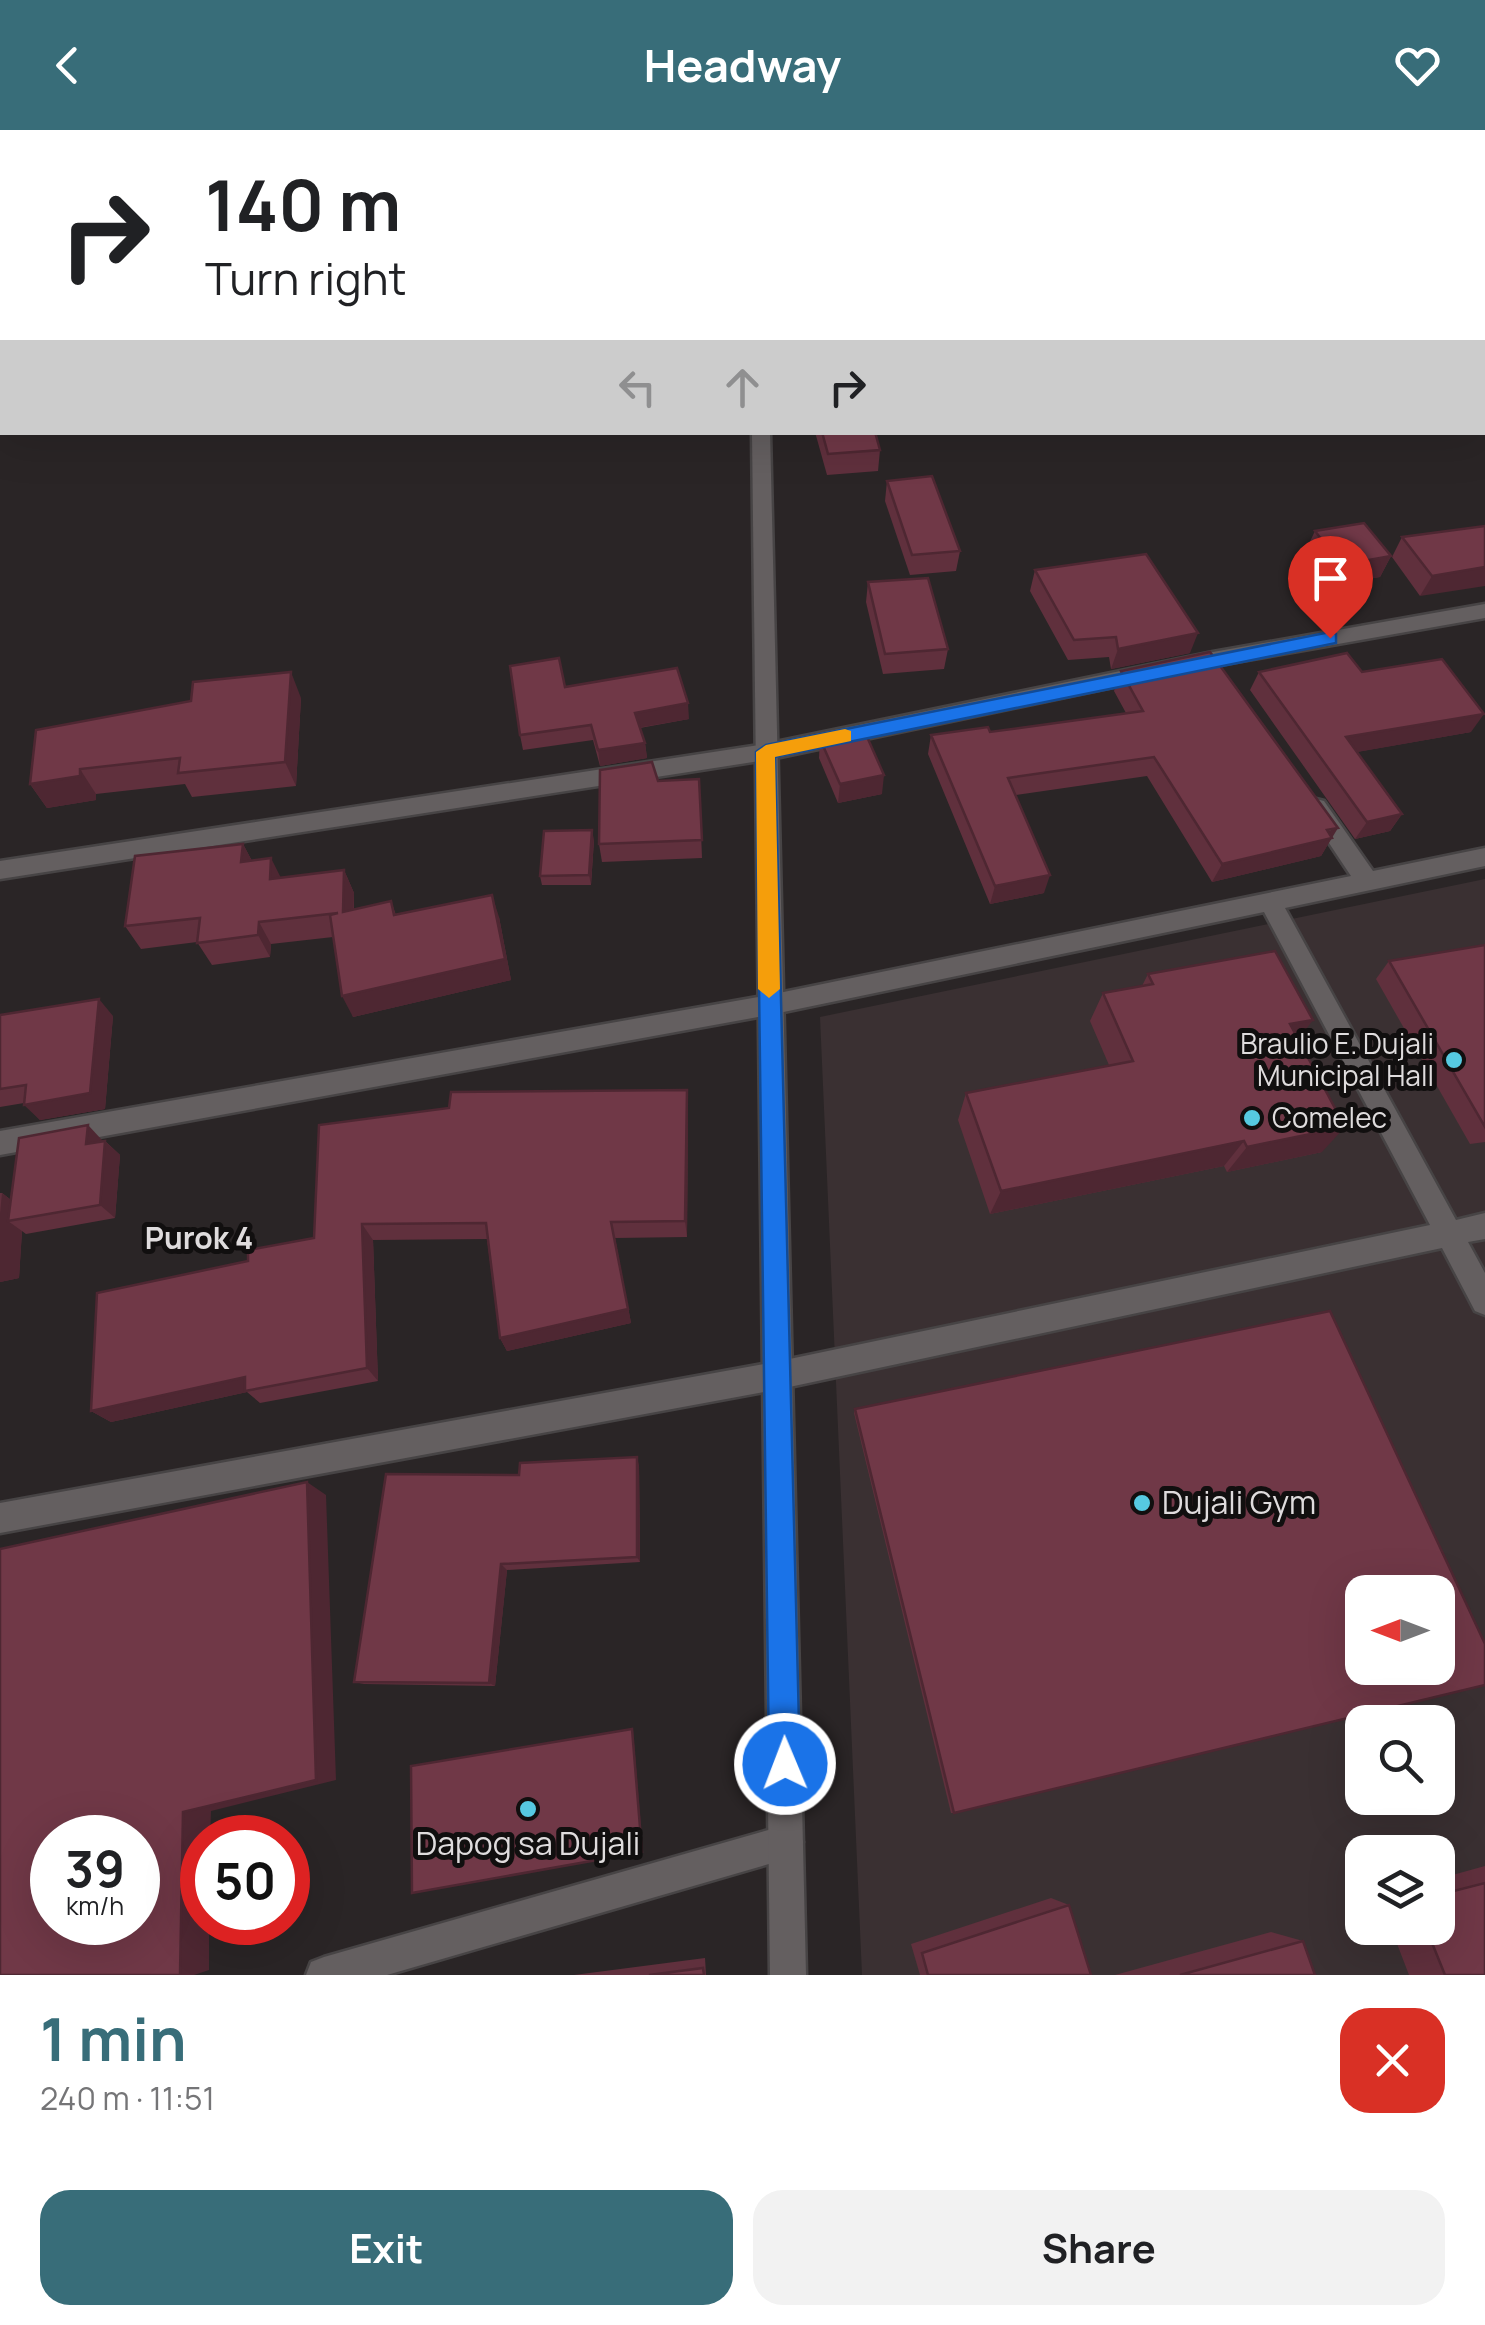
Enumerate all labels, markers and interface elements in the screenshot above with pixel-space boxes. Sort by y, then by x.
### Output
text: Headway [644,34,841,96]
icon: back [40,38,95,93]
icon: heart [1390,38,1445,93]
text: 140 m [205,156,401,252]
icon: right [40,170,170,300]
text: Turn right [205,247,406,309]
icon: left [610,360,665,415]
icon: ahead [715,360,770,415]
icon: right [820,360,875,415]
pin [1288,536,1373,639]
icon: arrive [1303,551,1358,606]
place label: Braulio E. Dujali Municipal Hall [1240,1024,1434,1094]
marker: Braulio E. Dujali Municipal Hall [1443,1049,1465,1071]
place label: Comelec [1272,1098,1387,1136]
marker: Comelec [1241,1107,1263,1129]
district label: Purok 4 [145,1217,253,1258]
place label: Dujali Gym [1162,1480,1316,1524]
marker: Dujali Gym [1131,1492,1153,1514]
north arrow [1345,1575,1455,1685]
map controls [1345,1575,1455,1945]
button: search [1345,1705,1455,1815]
position arrow [733,1712,837,1816]
marker: Dapog sa Dujali [517,1798,539,1820]
speed limit sign: 50 [180,1815,310,1945]
place label: Dapog sa Dujali [416,1821,640,1865]
text: 39 [65,1834,125,1902]
button: layers [1345,1835,1455,1945]
text: km/h [66,1888,124,1923]
text: 1 min [40,1997,187,2079]
button: close [1340,2008,1445,2113]
text: 240 m · 11:51 [40,2076,215,2120]
button: Exit [40,2190,733,2305]
button: Share [753,2190,1445,2305]

